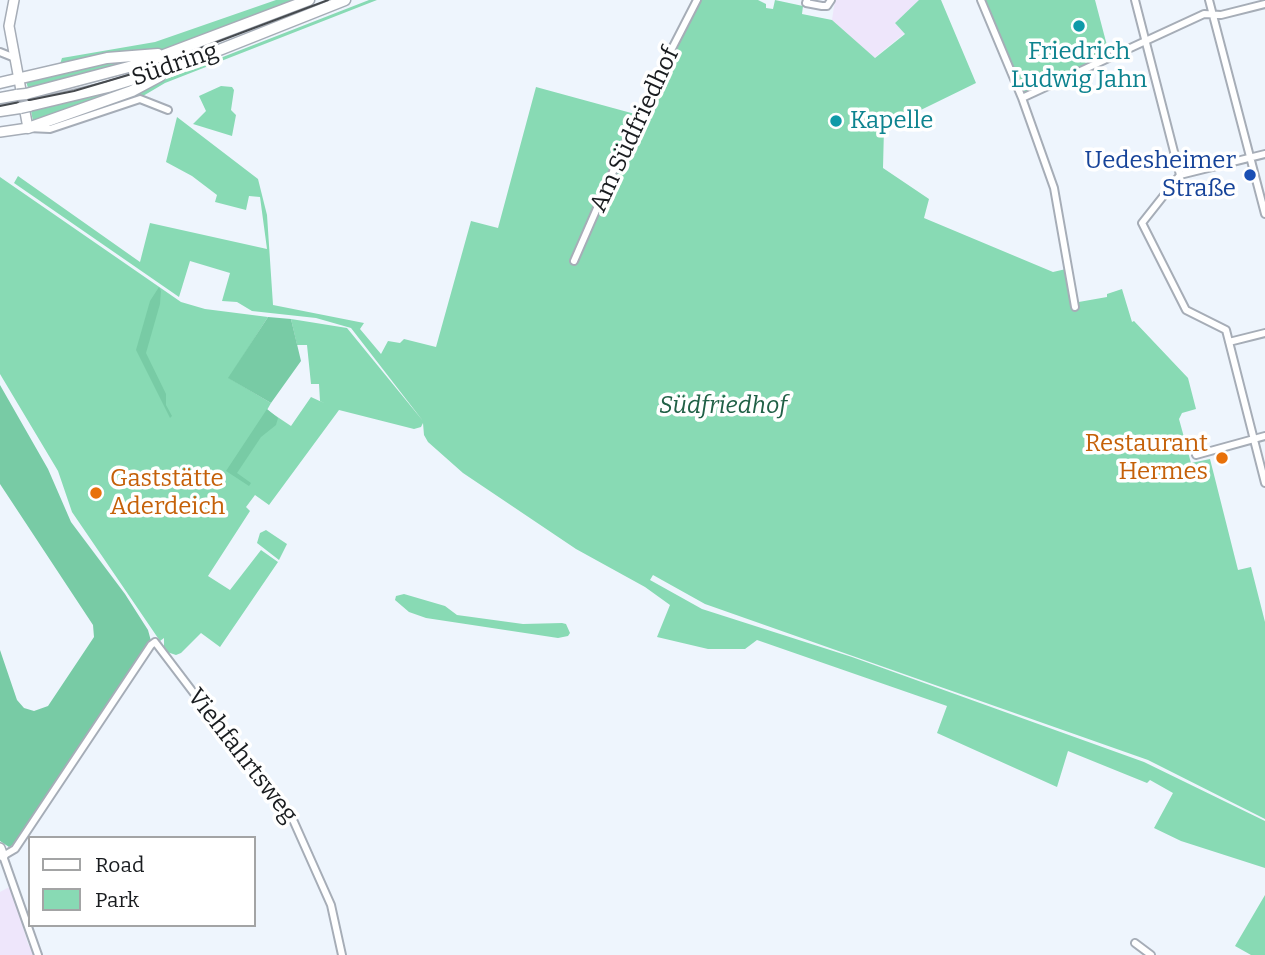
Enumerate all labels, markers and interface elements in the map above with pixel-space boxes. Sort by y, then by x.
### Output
marker: Friedrich Ludwig Jahn [1071,18,1087,34]
street label: Südring [128,37,222,93]
place label: Friedrich Ludwig Jahn [1011,38,1147,94]
street label: Am Südfriedhof [584,43,686,217]
place label: Kapelle [850,107,933,135]
marker: Kapelle [828,113,844,129]
place label: Uedesheimer Straße [1085,147,1236,203]
marker: Uedesheimer Straße [1242,167,1258,183]
park label: Südfriedhof [659,392,787,420]
place label: Restaurant Hermes [1085,430,1208,486]
marker: Restaurant Hermes [1214,450,1230,466]
place label: Gaststätte Aderdeich [110,465,225,521]
marker: Gaststätte Aderdeich [88,485,104,501]
street label: Viehfahrtsweg [181,683,303,829]
legend [28,836,256,927]
text: Road [95,852,144,878]
text: Park [95,887,139,913]

